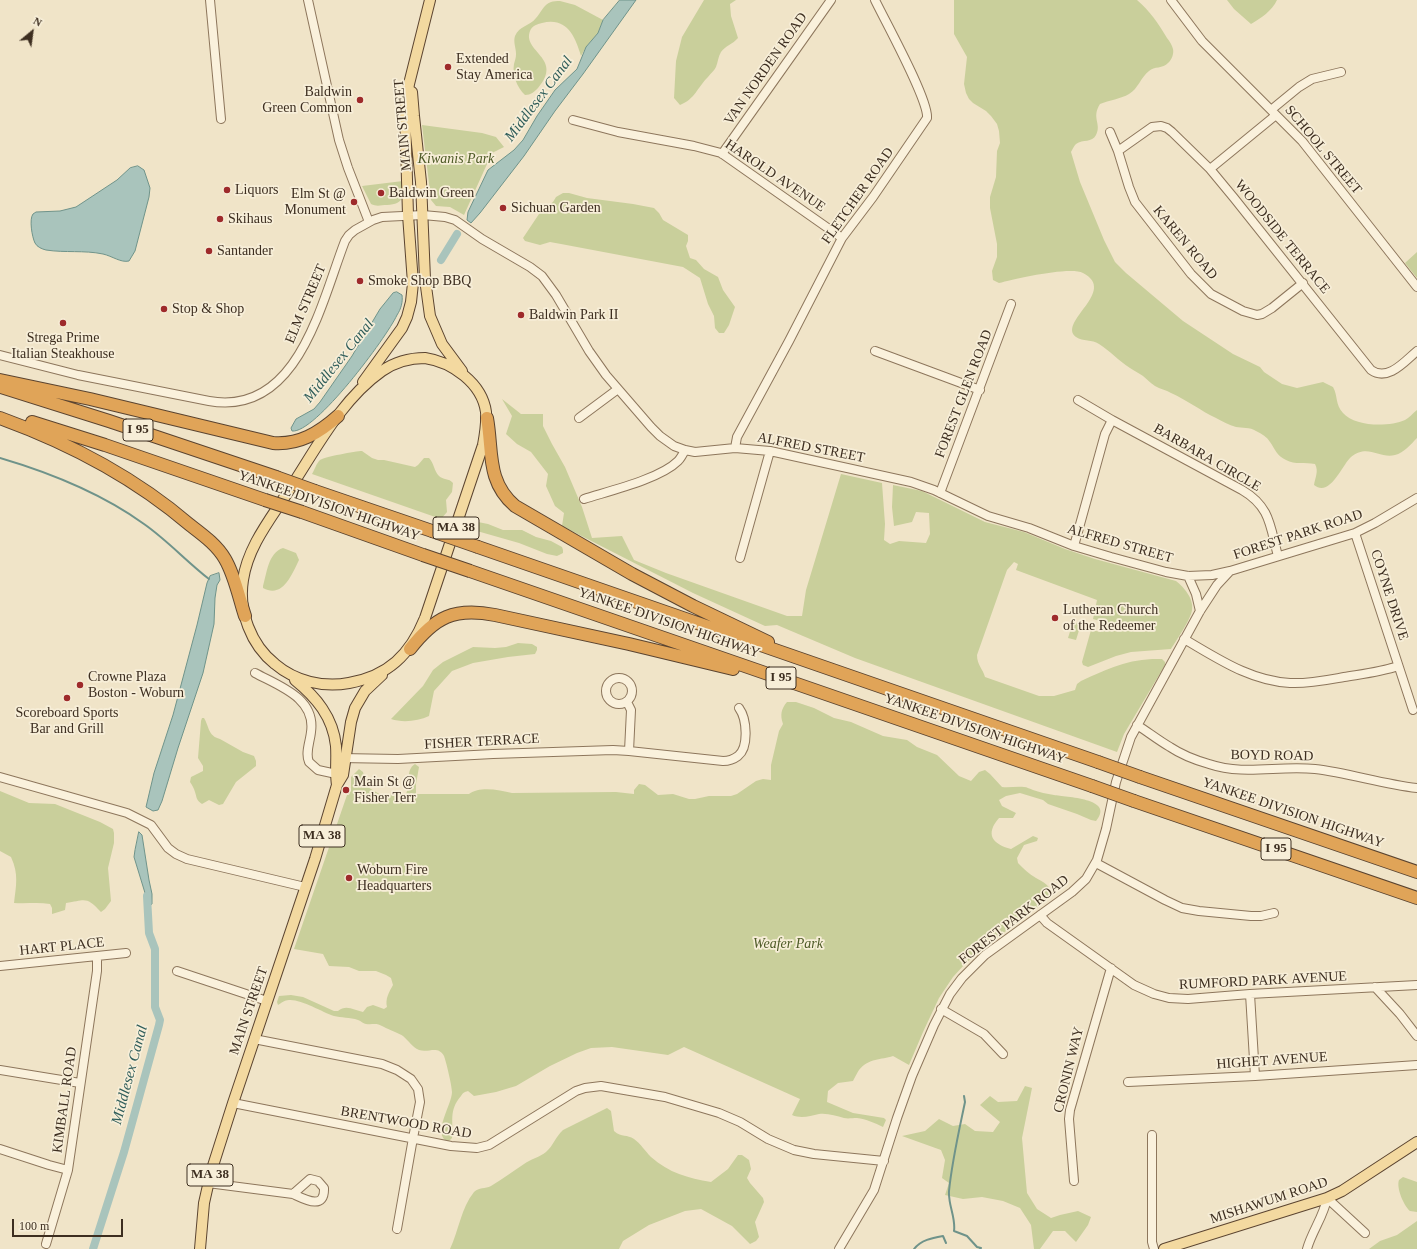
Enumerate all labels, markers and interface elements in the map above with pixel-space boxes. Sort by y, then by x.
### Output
street label: VAN NORDEN ROAD [721,9,811,129]
north arrow [12,12,52,52]
text: N [31,14,44,29]
place label: Extended Stay America [456,51,533,84]
water label: Middlesex Canal [501,53,577,145]
marker: Extended Stay America [443,62,453,72]
street label: MAIN STREET [391,78,415,172]
place label: Baldwin Green Common [262,84,352,116]
marker: Baldwin Green Common [355,95,365,105]
street label: SCHOOL STREET [1281,102,1365,198]
street label: HAROLD AVENUE [722,136,828,216]
street label: FLETCHER ROAD [818,145,898,247]
park label: Kiwanis Park [418,151,494,167]
street label: WOODSIDE TERRACE [1231,177,1333,297]
place label: Liquors [235,182,279,198]
marker: Liquors [222,185,232,195]
place label: Baldwin Green [389,185,474,201]
place label: Elm St @ Monument [285,186,346,218]
marker: Baldwin Green [376,188,386,198]
marker: Elm St @ Monument [349,197,359,207]
place label: Sichuan Garden [511,200,601,216]
marker: Sichuan Garden [498,203,508,213]
street label: KAREN ROAD [1149,203,1221,283]
place label: Skihaus [228,211,272,227]
marker: Skihaus [215,214,225,224]
place label: Santander [217,243,273,259]
marker: Santander [204,246,214,256]
street label: ELM STREET [282,262,330,346]
place label: Smoke Shop BBQ [368,273,471,289]
marker: Smoke Shop BBQ [355,276,365,286]
place label: Stop & Shop [172,301,244,317]
marker: Stop & Shop [159,304,169,314]
place label: Baldwin Park II [529,307,618,323]
marker: Baldwin Park II [516,310,526,320]
water label: Middlesex Canal [300,316,378,406]
marker: Strega Prime Italian Steakhouse [58,318,68,328]
street label: FOREST GLEN ROAD [932,327,996,461]
place label: Strega Prime Italian Steakhouse [11,330,115,362]
road number: I 95 [123,419,153,441]
street label: BARBARA CIRCLE [1150,420,1264,496]
street label: ALFRED STREET [756,429,866,467]
street label: YANKEE DIVISION HIGHWAY [236,467,422,545]
street label: FOREST PARK ROAD [1231,506,1365,564]
road number: MA 38 [433,517,479,539]
street label: ALFRED STREET [1065,521,1175,567]
street label: COYNE DRIVE [1366,547,1412,643]
street label: YANKEE DIVISION HIGHWAY [576,584,762,662]
place label: Lutheran Church of the Redeemer [1063,602,1158,634]
marker: Lutheran Church of the Redeemer [1050,613,1060,623]
road number: I 95 [766,667,796,689]
place label: Crowne Plaza Boston - Woburn [88,669,184,702]
marker: Crowne Plaza Boston - Woburn [75,680,85,690]
street label: YANKEE DIVISION HIGHWAY [882,690,1068,768]
marker: Scoreboard Sports Bar and Grill [62,693,72,703]
place label: Scoreboard Sports Bar and Grill [15,705,119,738]
street label: FISHER TERRACE [424,731,540,753]
street label: BOYD ROAD [1230,747,1314,765]
place label: Main St @ Fisher Terr [354,774,416,806]
street label: YANKEE DIVISION HIGHWAY [1200,774,1386,852]
marker: Main St @ Fisher Terr [341,785,351,795]
road number: MA 38 [299,825,345,847]
road number: I 95 [1261,838,1291,860]
place label: Woburn Fire Headquarters [357,862,432,894]
street label: FOREST PARK ROAD [956,872,1072,968]
marker: Woburn Fire Headquarters [344,873,354,883]
street label: HART PLACE [19,934,105,960]
park label: Weafer Park [753,936,823,952]
street label: MAIN STREET [226,965,272,1057]
street label: RUMFORD PARK AVENUE [1179,968,1347,994]
water label: Middlesex Canal [108,1023,152,1127]
street label: CRONIN WAY [1050,1025,1088,1115]
street label: KIMBALL ROAD [49,1046,81,1154]
street label: HIGHET AVENUE [1216,1049,1328,1073]
street label: BRENTWOOD ROAD [339,1103,473,1143]
road number: MA 38 [187,1164,233,1186]
street label: MISHAWUM ROAD [1208,1174,1330,1228]
scale bar [14,1211,125,1237]
text: 100 m [19,1219,49,1233]

